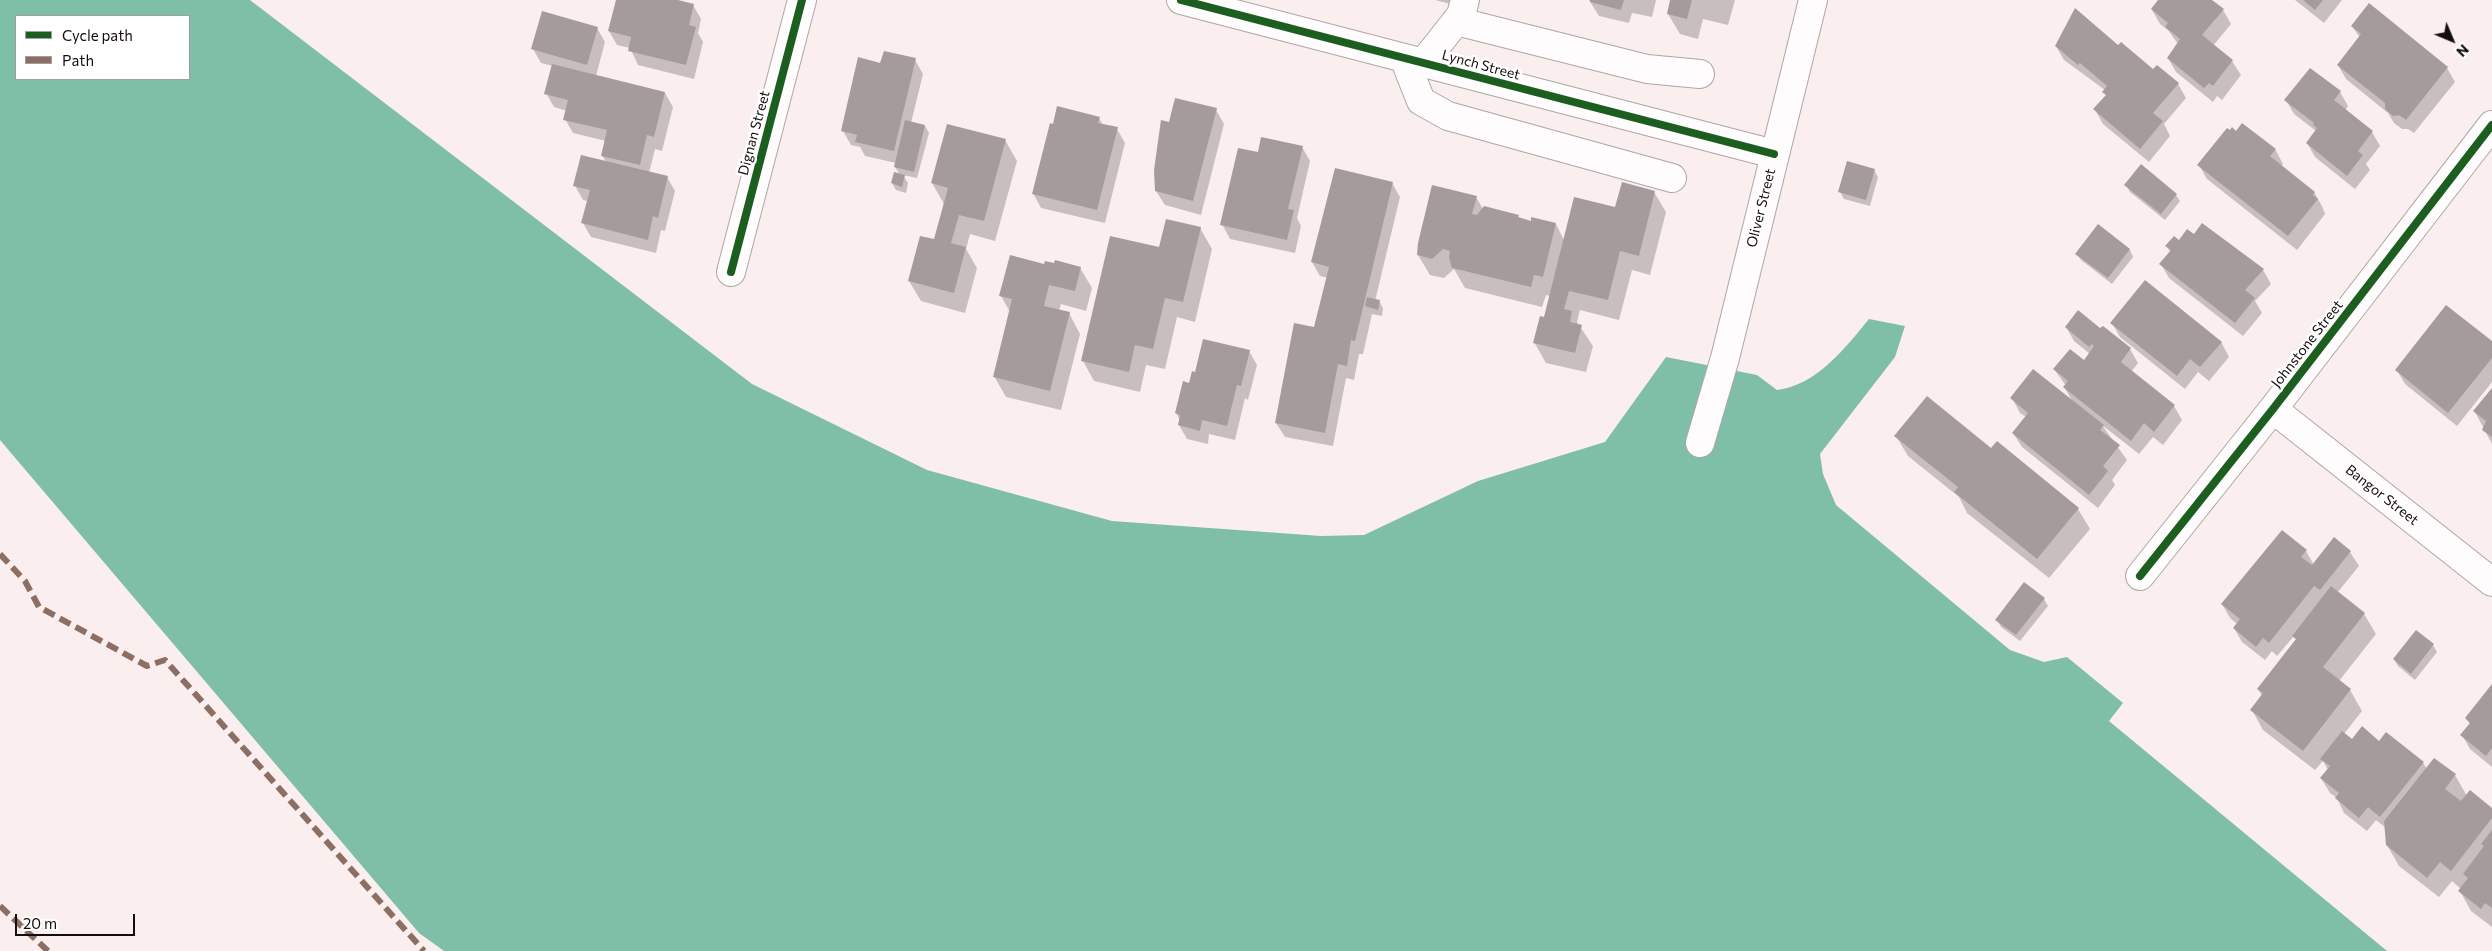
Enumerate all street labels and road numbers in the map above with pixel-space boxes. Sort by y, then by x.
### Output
street label: Lynch Street [1440,47,1522,83]
street label: Dignan Street [735,89,773,177]
street label: Oliver Street [1743,167,1779,249]
street label: Johnstone Street [2268,297,2346,391]
street label: Bangor Street [2342,461,2422,529]

